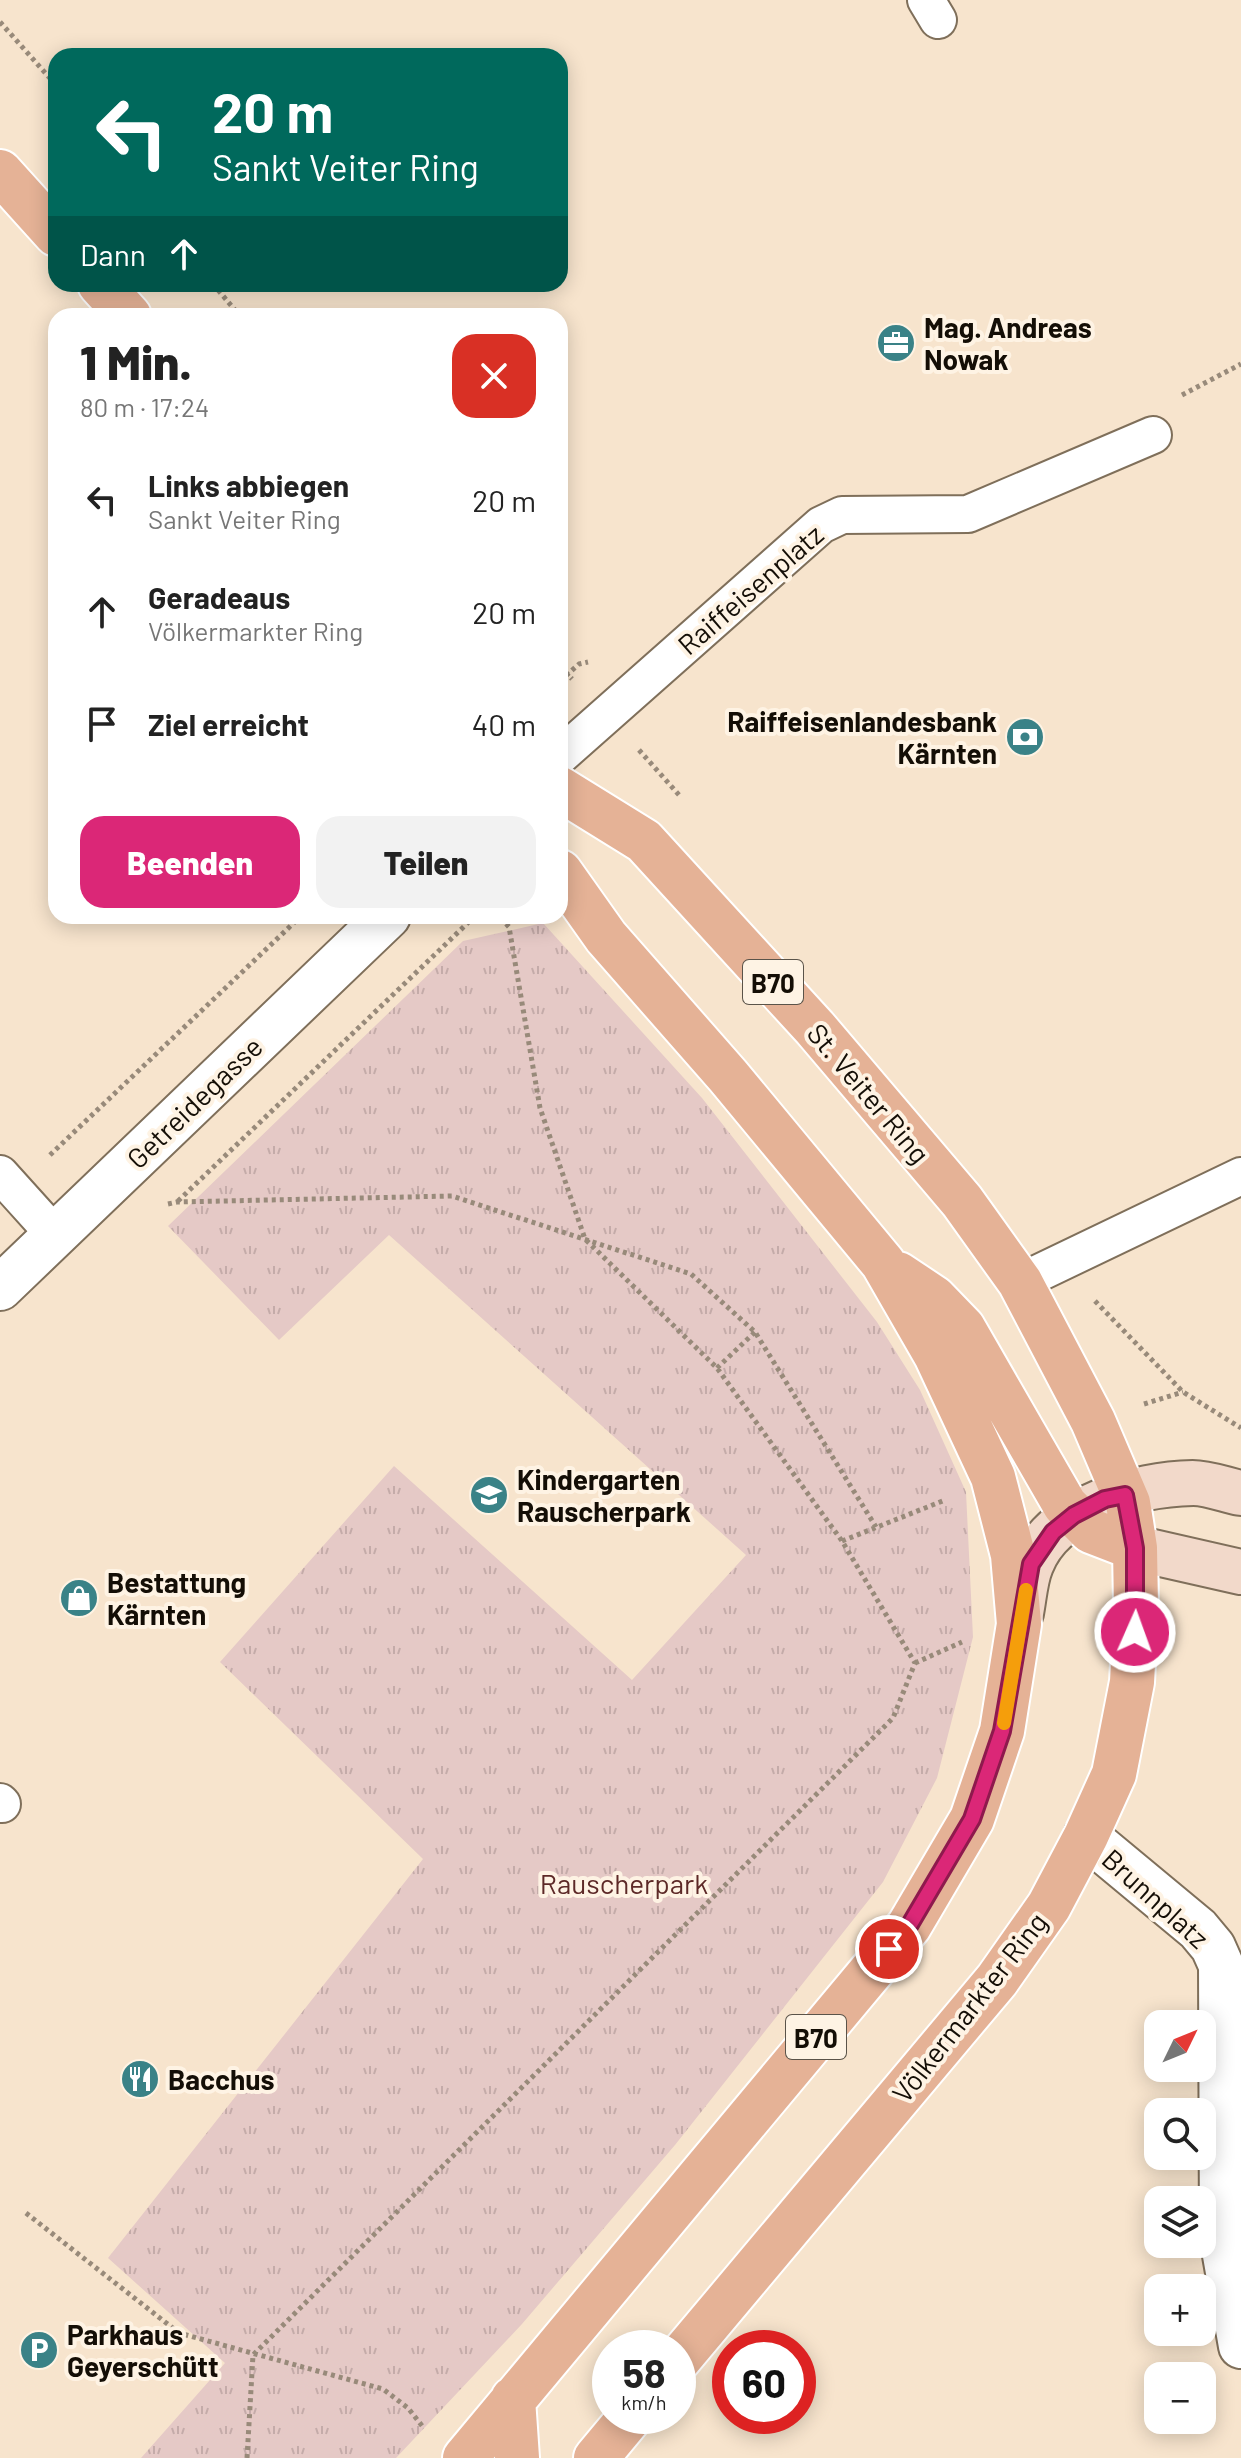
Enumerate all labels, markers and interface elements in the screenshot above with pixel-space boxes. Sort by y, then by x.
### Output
text: 20 m [212,77,333,144]
icon: left [80,80,184,184]
text: Sankt Veiter Ring [212,145,479,188]
icon: ahead [162,232,206,276]
text: Dann [80,236,146,272]
place label: Mag. Andreas Nowak [924,310,1092,376]
office icon: Mag. Andreas Nowak [875,322,917,364]
text: 1 Min. [80,332,192,390]
button: close [452,334,536,418]
text: 80 m · 17:24 [80,391,209,422]
text: Links abbiegen [148,467,349,503]
icon: left [80,478,124,522]
text: 20 m [472,482,536,518]
text: Sankt Veiter Ring [148,503,341,534]
street label: Raiffeisenplatz [670,517,830,661]
text: Geradeaus [148,579,290,615]
icon: ahead [80,590,124,634]
text: 20 m [472,594,536,630]
text: Völkermarkter Ring [148,615,363,646]
icon: arrive [80,702,124,746]
place label: Raiffeisenlandesbank Kärnten [727,704,997,770]
text: Ziel erreicht [148,706,309,742]
text: 40 m [472,706,536,742]
bank icon: Raiffeisenlandesbank Kärnten [1004,716,1046,758]
button: Beenden [80,816,300,908]
button: Teilen [316,816,536,908]
road number: B70 [743,960,803,1004]
street label: St. Veiter Ring [801,1016,937,1170]
street label: Getreidegasse [119,1029,269,1175]
place label: Kindergarten Rauscherpark [517,1462,691,1528]
school or university icon: Kindergarten Rauscherpark [468,1474,510,1516]
place label: Bestattung Kärnten [107,1565,246,1631]
shop icon: Bestattung Kärnten [58,1577,100,1619]
position arrow [1093,1590,1177,1674]
street label: Brunnplatz [1096,1841,1216,1955]
park label: Rauscherpark [540,1866,708,1900]
street label: Völkermarkter Ring [884,1905,1054,2109]
pin [855,1915,923,1983]
icon: arrive [867,1927,911,1971]
north arrow [1144,2010,1216,2082]
map controls [1144,2010,1216,2434]
road number: B70 [786,2015,846,2059]
restaurant icon: Bacchus [119,2058,161,2100]
place label: Bacchus [168,2062,275,2096]
button: search [1144,2098,1216,2170]
button: layers [1144,2186,1216,2258]
button: + [1144,2274,1216,2346]
place label: Parkhaus Geyerschütt [67,2317,219,2383]
parking icon: Parkhaus Geyerschütt [18,2329,60,2371]
speed limit sign: 60 [712,2330,816,2434]
text: 58 [622,2348,666,2396]
button: − [1144,2362,1216,2434]
text: km/h [621,2390,667,2414]

